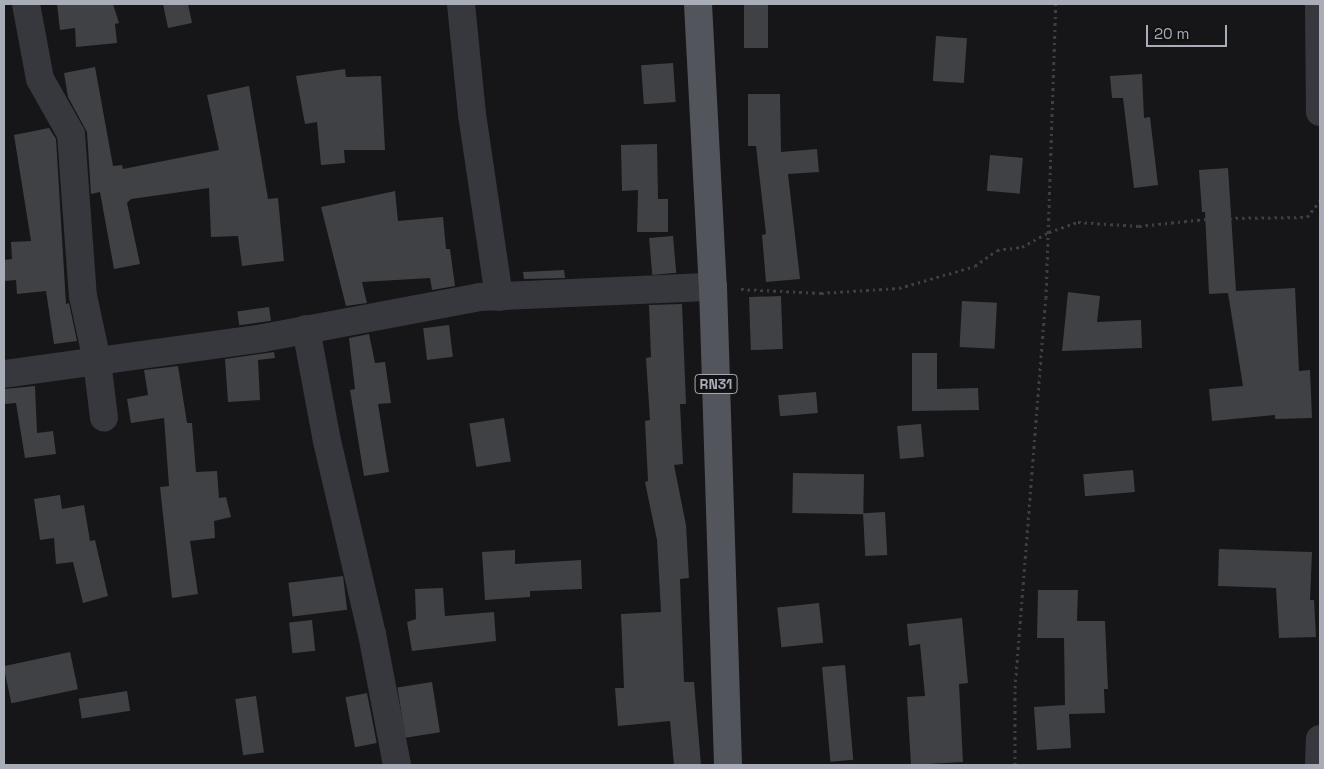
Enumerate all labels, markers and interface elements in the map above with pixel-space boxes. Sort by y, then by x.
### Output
scale bar [1149,15,1230,47]
text: 20 m [1154,24,1189,43]
road number: RN31 [694,372,738,396]

